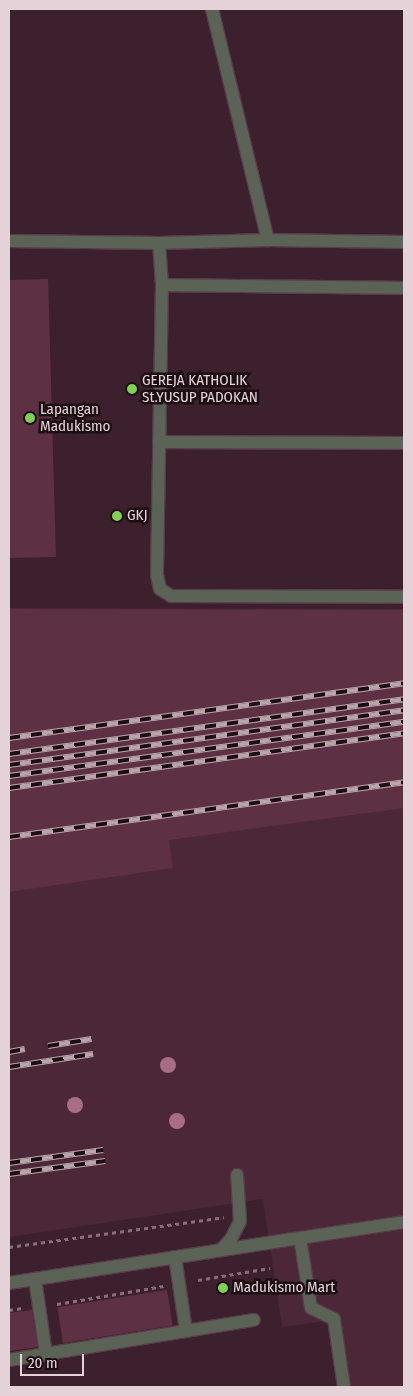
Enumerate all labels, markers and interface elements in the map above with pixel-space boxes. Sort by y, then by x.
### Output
place label: GEREJA KATHOLIK St.YUSUP PADOKAN [142,371,258,406]
marker: GEREJA KATHOLIK St.YUSUP PADOKAN [126,383,138,395]
place label: Lapangan Madukismo [40,400,110,435]
marker: Lapangan Madukismo [24,412,36,424]
place label: GKJ [127,507,148,525]
marker: GKJ [111,510,123,522]
place label: Madukismo Mart [233,1279,335,1297]
marker: Madukismo Mart [217,1282,229,1294]
scale bar [22,1344,86,1376]
text: 20 m [28,1354,58,1372]

